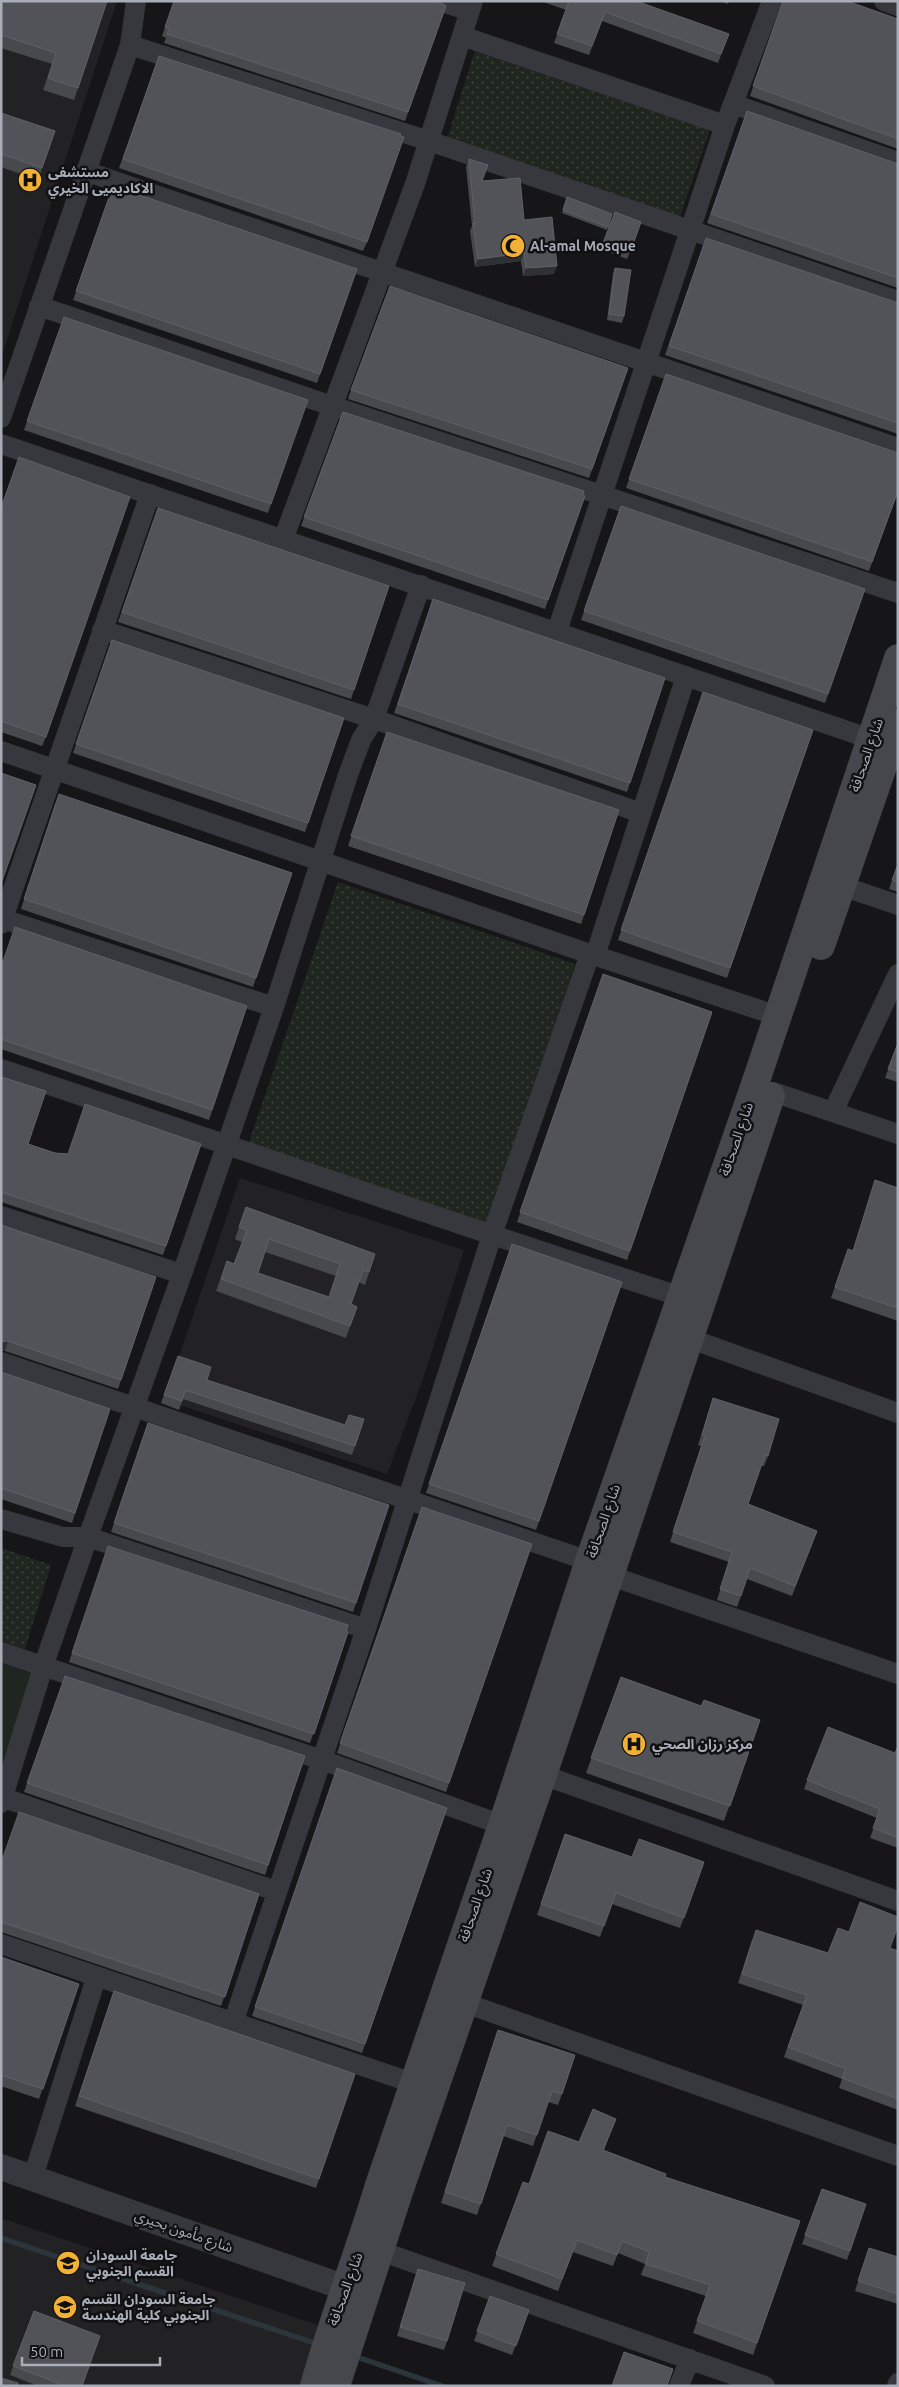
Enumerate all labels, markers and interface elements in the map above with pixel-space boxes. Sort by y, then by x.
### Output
place label: مستشفى الاكاديميى الخيري [48,164,154,199]
hospital icon: مستشفى الاكاديميى الخيري [17,167,43,193]
mosque icon: Al-amal Mosque [500,233,526,259]
place label: Al-amal Mosque [530,238,636,254]
street label: شارع الصحافة [846,716,889,795]
street label: شارع الصحافة [716,1100,759,1179]
street label: شارع الصحافة [583,1482,626,1561]
hospital icon: مركز رزان الصحي [621,1731,647,1757]
place label: مركز رزان الصحي [652,1736,753,1755]
street label: شارع الصحافة [455,1866,498,1945]
street label: شارع مأمون بحيري [132,2206,235,2258]
place label: جامعة السودان القسم الجنوبي [86,2247,177,2282]
school or university icon: جامعة السودان القسم الجنوبي [55,2250,81,2276]
street label: شارع الصحافة [324,2250,368,2329]
place label: جامعة السودان القسم الجنوبي كلية الهندسة [82,2291,216,2326]
school or university icon: جامعة السودان القسم الجنوبي كلية الهندسة [52,2294,78,2320]
scale bar [22,2334,160,2366]
text: 50 m [30,2343,63,2360]

